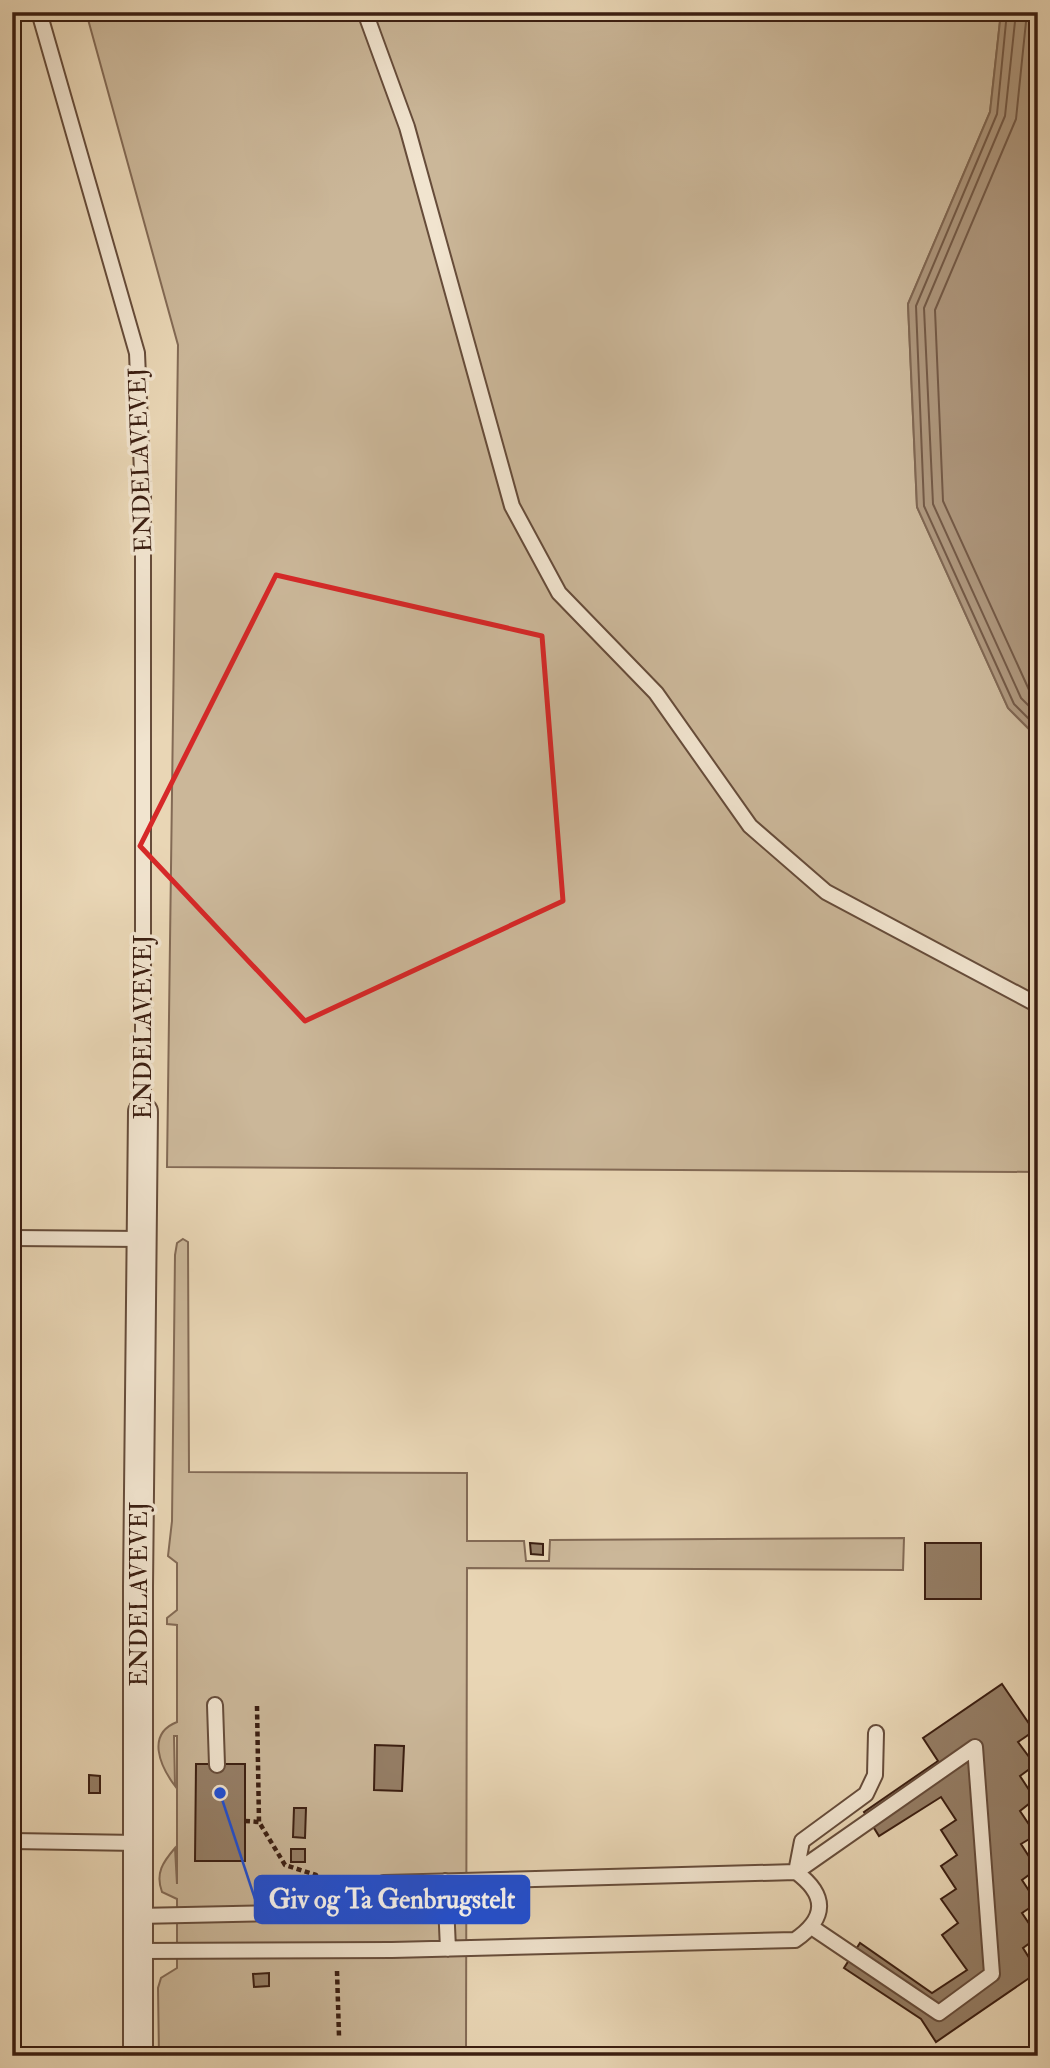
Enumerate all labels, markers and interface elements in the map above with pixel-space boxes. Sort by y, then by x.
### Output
street label: ENDELAVEVEJ [122,367,159,553]
street label: ENDELAVEVEJ [128,934,159,1120]
street label: ENDELAVEVEJ [124,1501,155,1687]
callout: Giv og Ta Genbrugstelt [255,1876,529,1923]
text: Giv og Ta Genbrugstelt [269,1884,516,1917]

